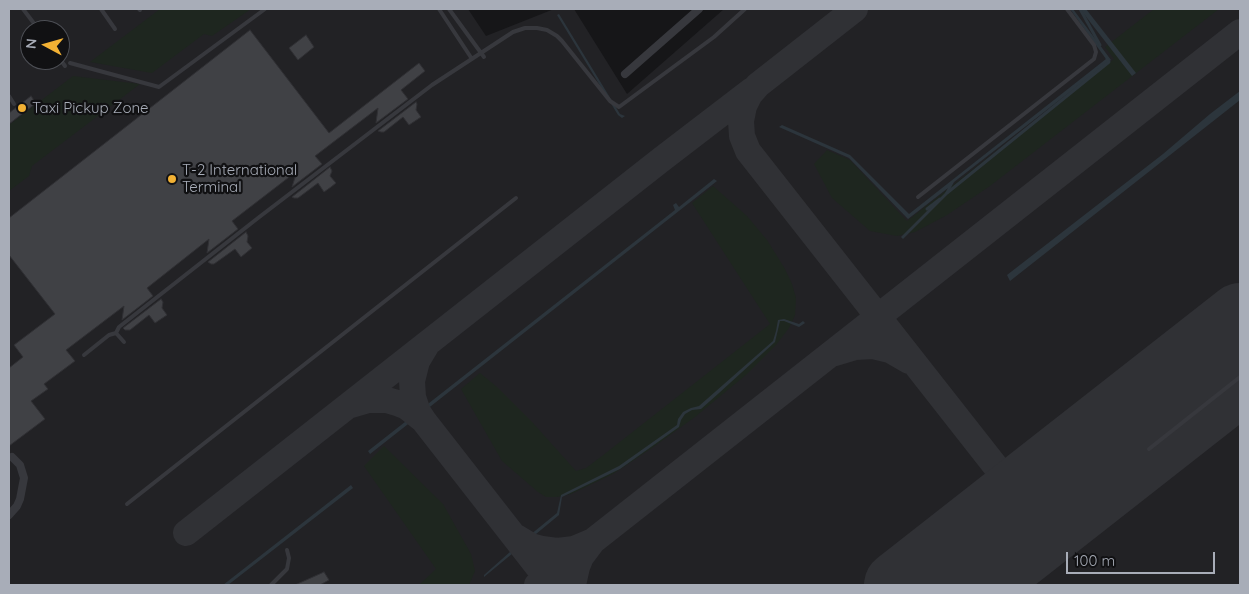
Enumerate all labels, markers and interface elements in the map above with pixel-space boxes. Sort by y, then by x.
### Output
north arrow [20,20,70,70]
text: N [22,37,41,50]
place label: Taxi Pickup Zone [32,99,149,117]
marker: Taxi Pickup Zone [16,102,28,114]
place label: T-2 International Terminal [182,161,297,196]
marker: T-2 International Terminal [166,173,178,185]
scale bar [1069,542,1218,574]
text: 100 m [1074,551,1115,570]

